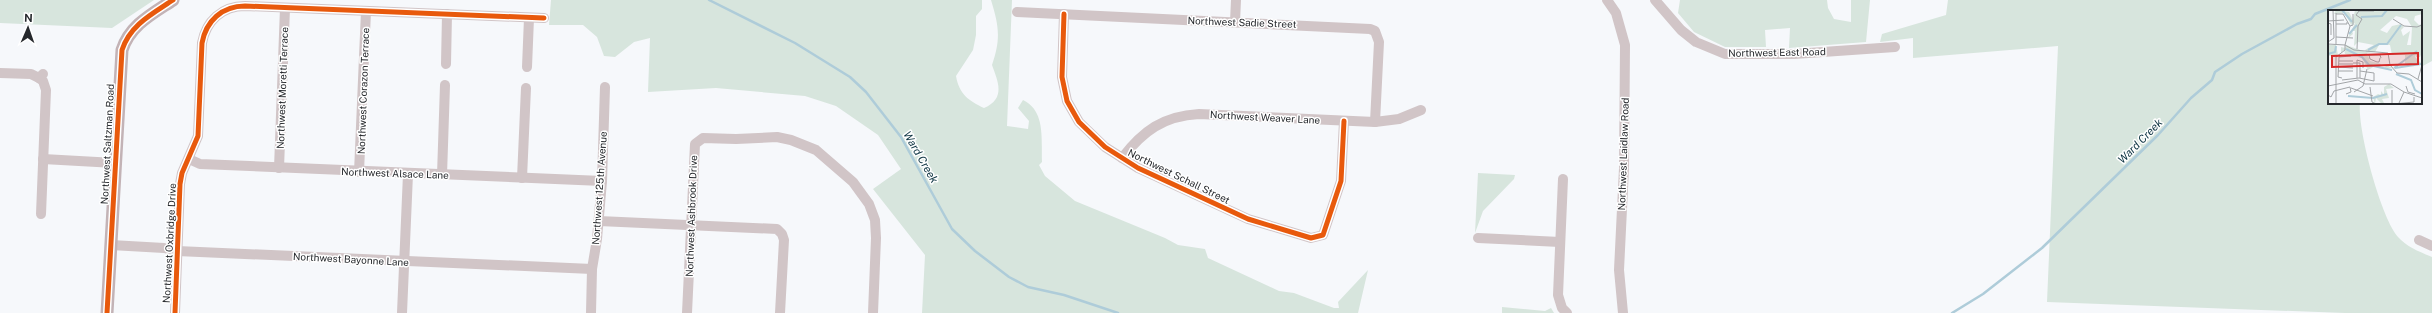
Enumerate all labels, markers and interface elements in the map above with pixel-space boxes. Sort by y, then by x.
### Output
north arrow [8,8,48,48]
inset map [2328,10,2422,104]
text: N [24,12,33,24]
street label: Northwest Sadie Street [1187,14,1297,30]
street label: Northwest Moretti Terrace [274,26,290,149]
street label: Northwest Corazon Terrace [355,27,371,154]
street label: Northwest East Road [1728,45,1826,59]
street label: Northwest Saltzman Road [98,83,116,205]
street label: Northwest Laidlaw Road [1615,97,1631,211]
street label: Northwest Weaver Lane [1210,108,1321,126]
water label: Ward Creek [2115,116,2165,166]
water label: Ward Creek [901,129,941,185]
street label: Northwest 125th Avenue [589,130,609,245]
street label: Northwest Schall Street [1126,146,1232,206]
street label: Northwest Ashbrook Drive [683,155,699,277]
street label: Northwest Alsace Lane [341,165,449,181]
street label: Northwest Oxbridge Drive [160,182,178,303]
street label: Northwest Bayonne Lane [293,250,410,268]

